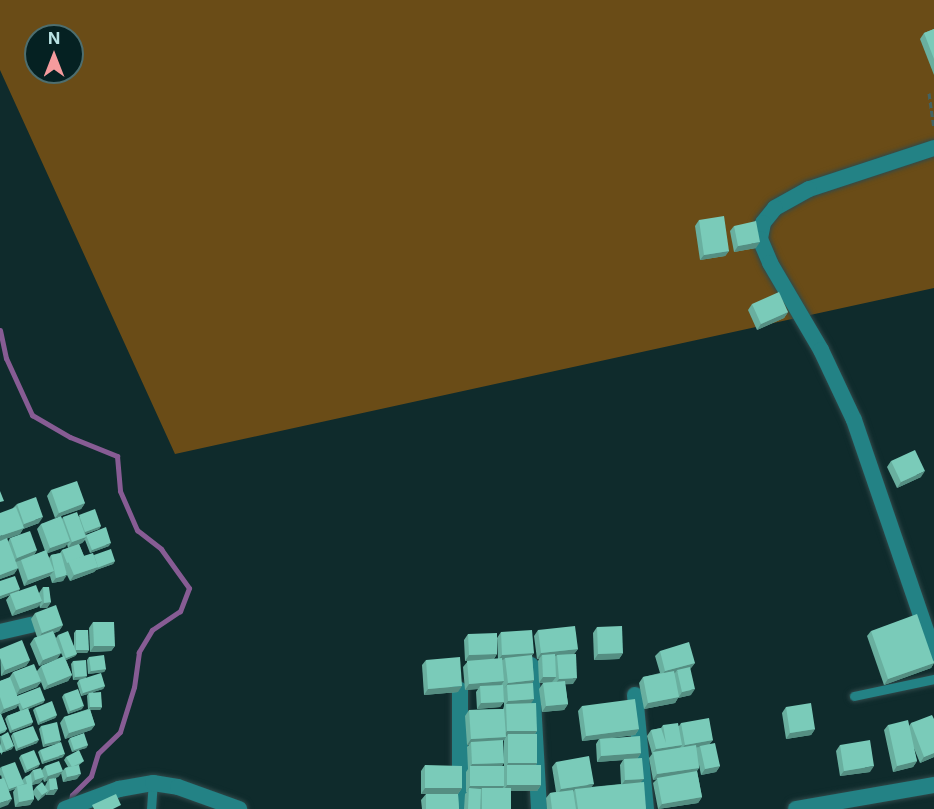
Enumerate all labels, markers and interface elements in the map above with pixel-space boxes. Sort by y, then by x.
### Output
north arrow [24,24,84,84]
text: N [48,28,60,48]

